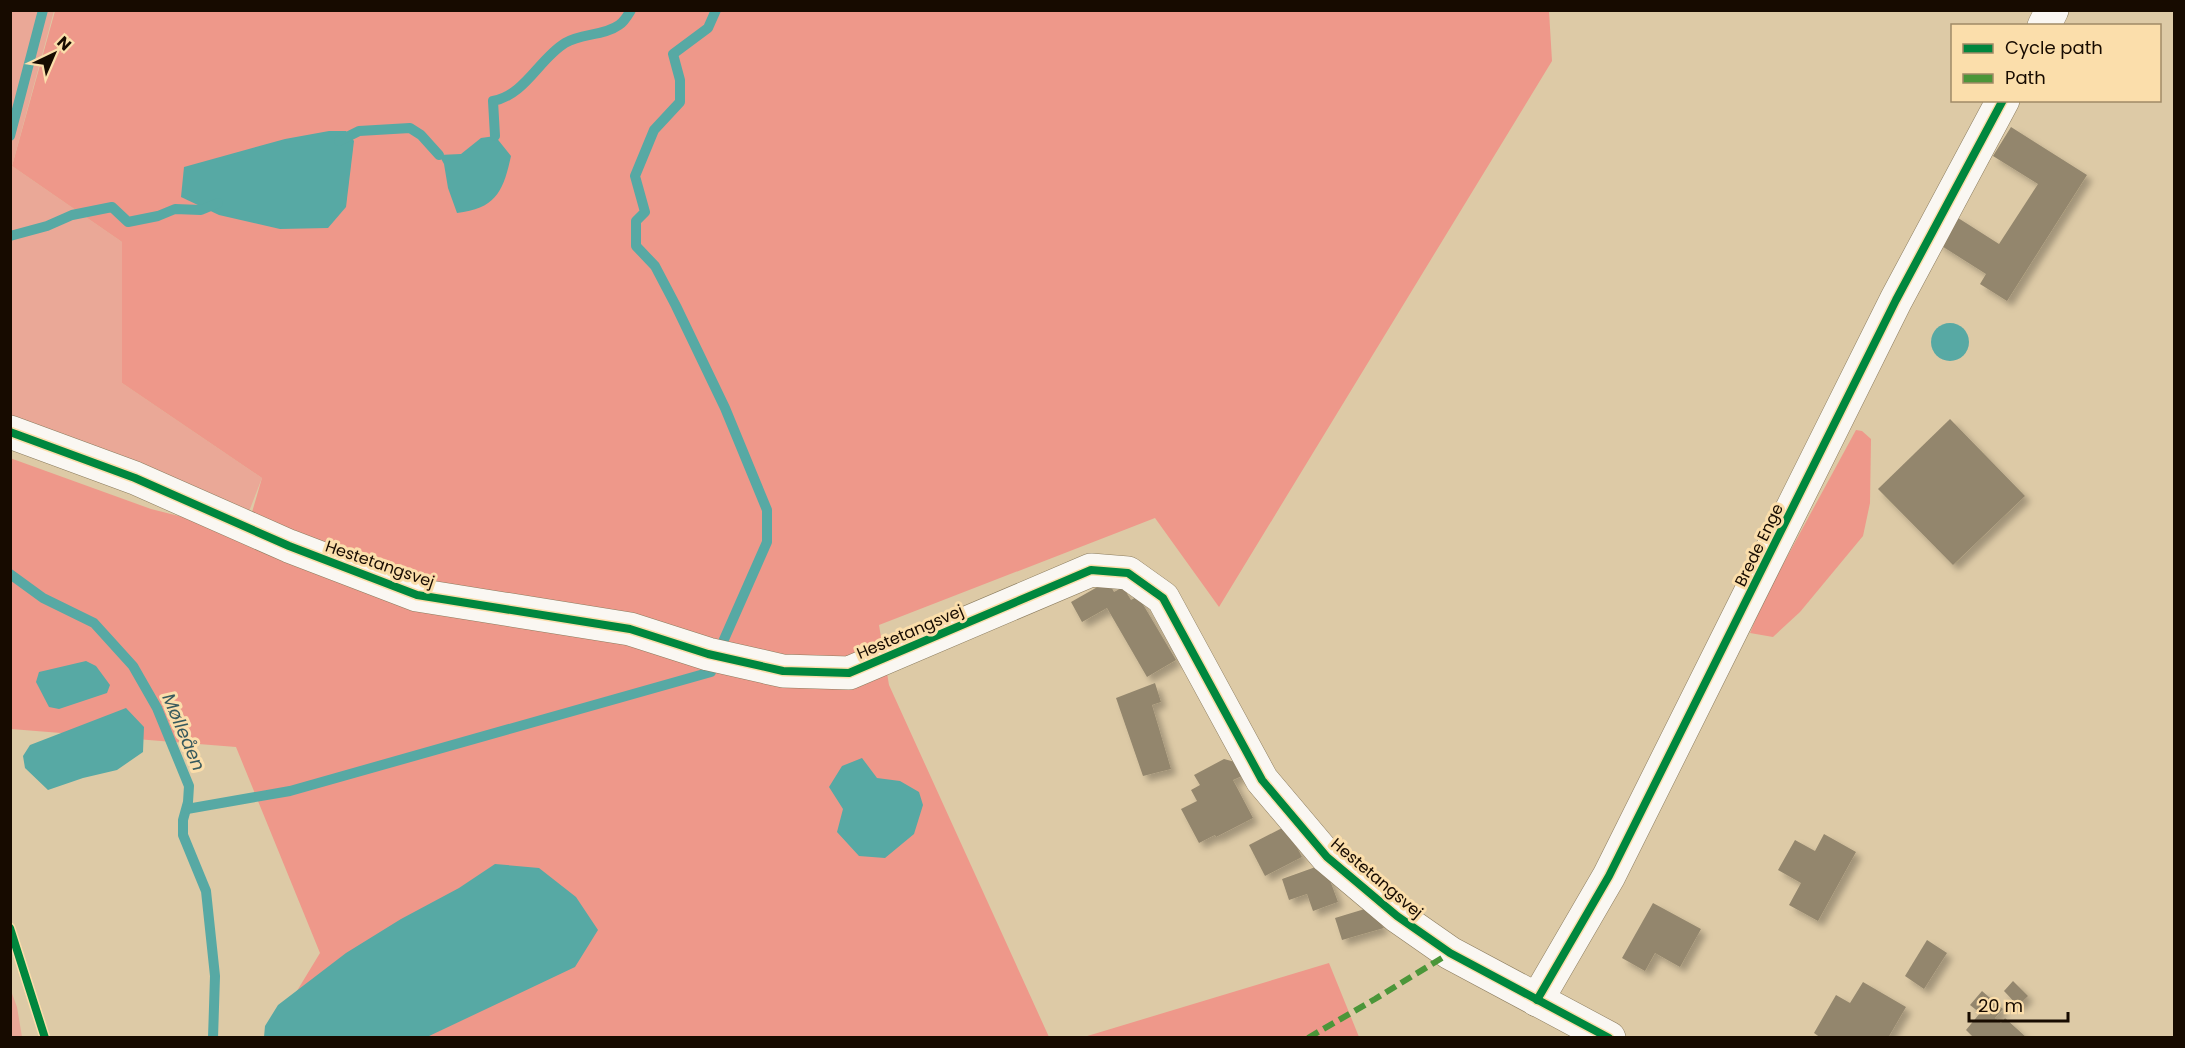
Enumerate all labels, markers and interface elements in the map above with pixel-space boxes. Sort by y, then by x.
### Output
north arrow [24,24,84,84]
legend [1951,24,2161,102]
text: N [52,31,76,56]
text: Cycle path [2005,35,2103,60]
text: Path [2005,65,2046,90]
street label: Brede Enge [1729,499,1789,590]
street label: Hestetangsvej [322,535,438,593]
street label: Hestetangsvej [853,599,967,665]
water label: Mølleåen [156,689,212,775]
street label: Hestetangsvej [1326,833,1428,923]
scale bar [1969,985,2068,1023]
text: 20 m [1978,993,2023,1018]

